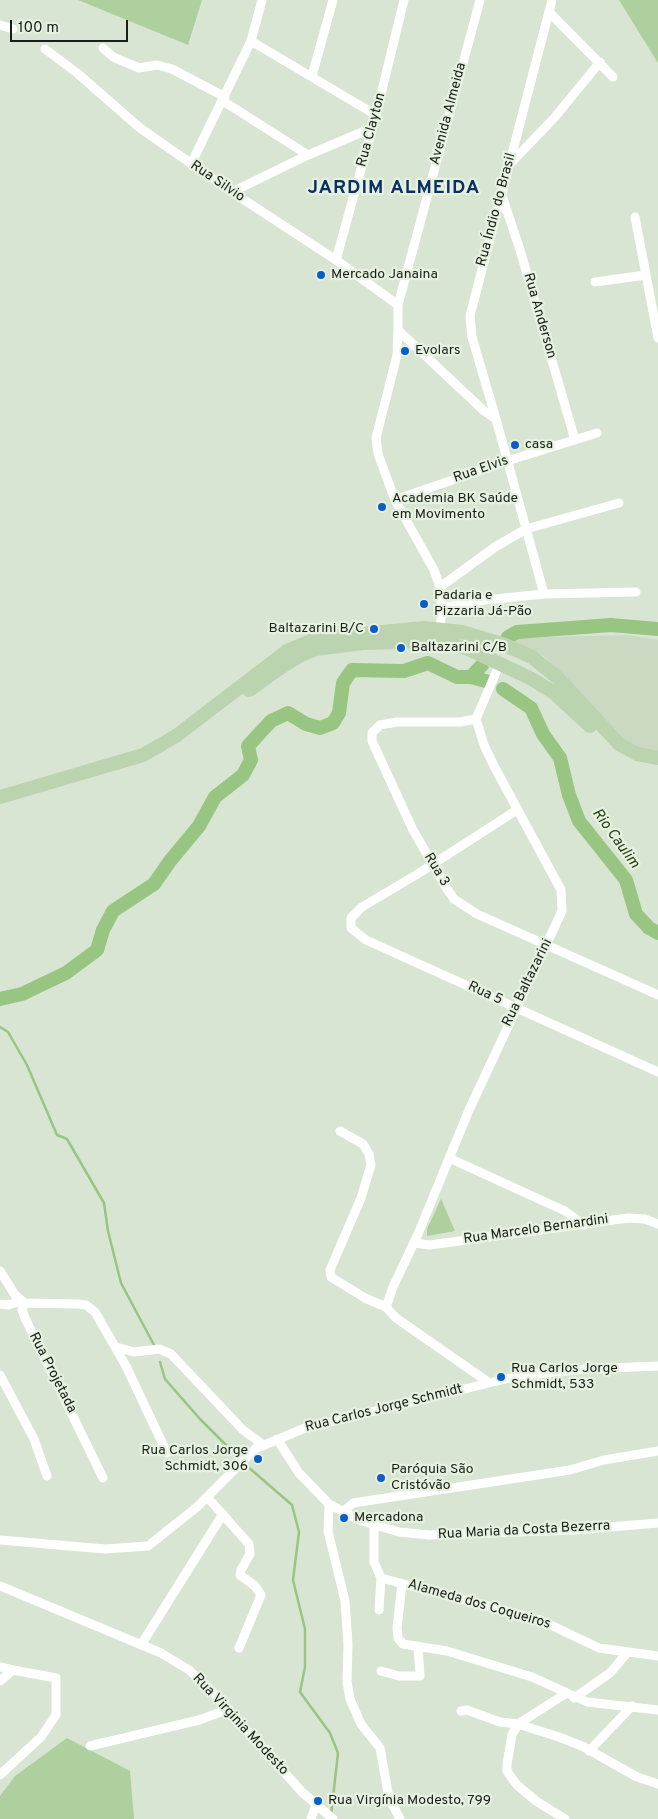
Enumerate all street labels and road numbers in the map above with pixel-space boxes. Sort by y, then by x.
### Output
street label: Avenida Almeida [427,61,471,167]
street label: Rua Clayton [354,91,390,169]
street label: Rua Índio do Brasil [474,151,520,269]
street label: Rua Silvio [187,158,247,206]
street label: Rua Anderson [519,271,559,361]
street label: Rua Elvis [451,453,511,487]
street label: Rua 3 [419,850,453,890]
street label: Rua Baltazarini [500,936,556,1030]
street label: Rua 5 [465,979,505,1009]
street label: Rua Marcelo Bernardini [462,1211,610,1249]
street label: Rua Projetada [24,1330,80,1416]
street label: Rua Carlos Jorge Schmidt [303,1381,465,1437]
street label: Rua Maria da Costa Bezerra [437,1518,611,1544]
street label: Alameda dos Coqueiros [406,1577,552,1633]
street label: Rua Virginia Modesto [188,1671,292,1779]

